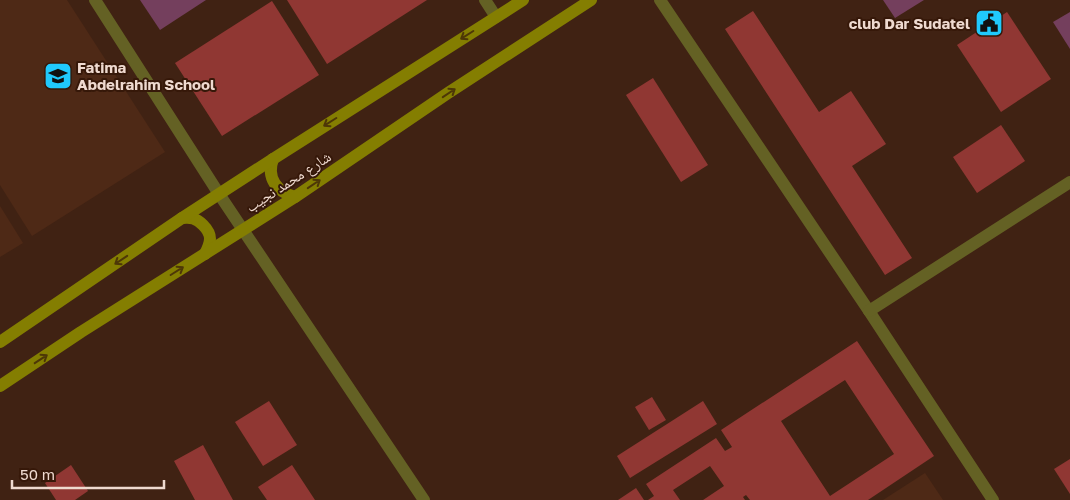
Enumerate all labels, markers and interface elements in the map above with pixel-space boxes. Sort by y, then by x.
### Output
public building icon: club Dar Sudatel [974,8,1004,38]
place label: club Dar Sudatel [849,14,970,32]
one-way arrow [461,31,475,41]
place label: Fatima Abdelrahim School [77,58,215,93]
school or university icon: Fatima Abdelrahim School [43,61,73,91]
one-way arrow [442,88,456,98]
one-way arrow [323,117,337,128]
street label: شارع محمد نجيب [242,147,335,217]
one-way arrow [307,179,321,189]
one-way arrow [114,254,128,265]
one-way arrow [170,266,184,276]
one-way arrow [33,354,47,364]
scale bar [12,458,165,490]
text: 50 m [20,465,55,483]

